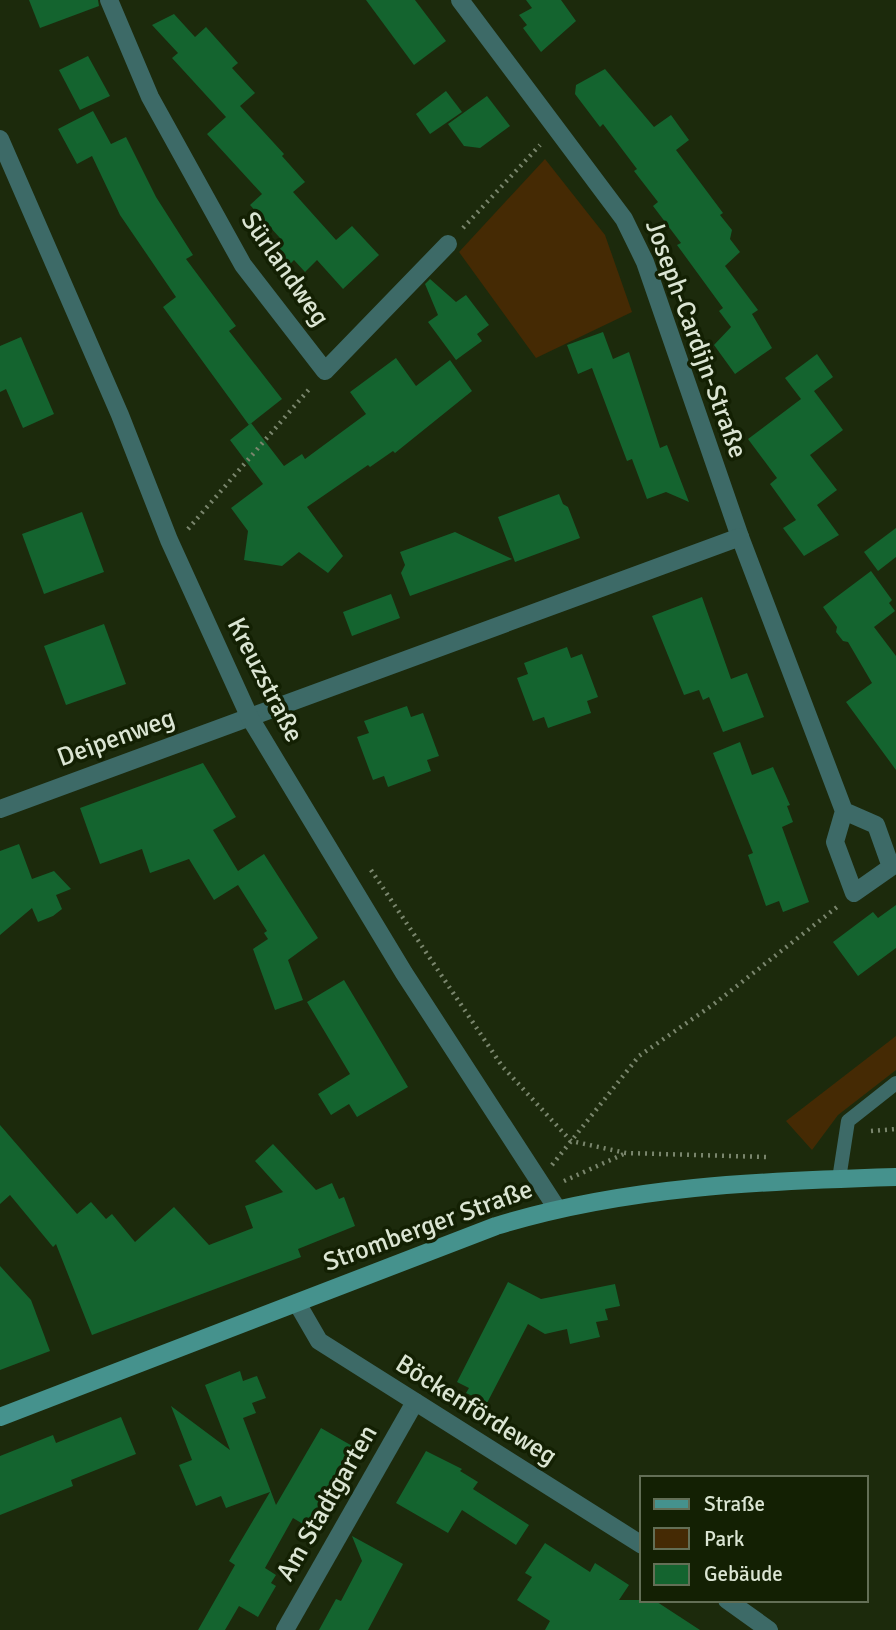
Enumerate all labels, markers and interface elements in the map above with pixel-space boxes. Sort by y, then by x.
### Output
street label: Sürlandweg [234,206,336,332]
street label: Joseph-Cardijn-Straße [638,215,754,463]
street label: Kreuzstraße [220,612,310,748]
street label: Deipenweg [53,702,179,774]
street label: Stromberger Straße [319,1173,537,1279]
street label: Böckenfördeweg [389,1348,563,1472]
street label: Am Stadtgarten [269,1419,385,1587]
legend [640,1476,868,1602]
text: Straße [704,1491,765,1517]
text: Park [704,1526,745,1552]
text: Gebäude [704,1561,783,1587]

